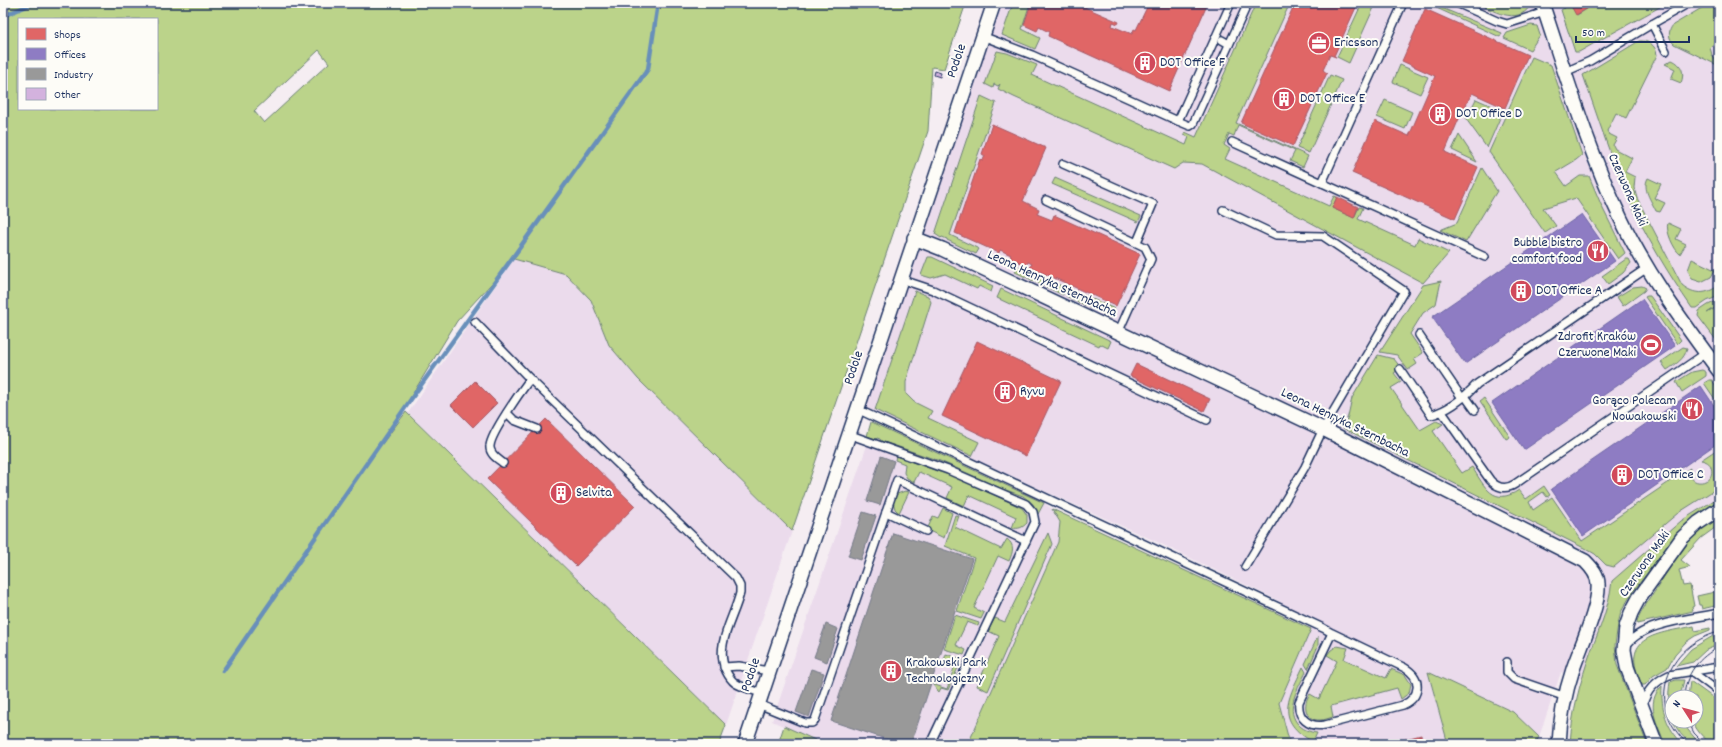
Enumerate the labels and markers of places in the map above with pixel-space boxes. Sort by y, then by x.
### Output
office icon: Ericsson [1306,30,1332,56]
place label: Ericsson [1334,33,1378,53]
building icon: DOT Office F [1132,50,1158,76]
place label: DOT Office F [1160,53,1226,73]
building icon: DOT Office E [1271,86,1297,112]
place label: DOT Office E [1300,89,1366,109]
building icon: DOT Office D [1427,101,1453,127]
place label: DOT Office D [1456,104,1522,124]
place label: Bubble bistro comfort food [1512,233,1582,269]
restaurant icon: Bubble bistro comfort food [1585,238,1611,264]
building icon: DOT Office A [1508,278,1534,304]
place label: DOT Office A [1536,281,1603,301]
place label: Zdrofit Kraków Czerwone Maki [1558,327,1636,363]
sports icon: Zdrofit Kraków Czerwone Maki [1638,332,1664,358]
building icon: Ryvu [992,379,1018,405]
place label: Ryvu [1020,382,1044,402]
place label: Gorąco Polecam Nowakowski [1592,391,1676,427]
restaurant icon: Gorąco Polecam Nowakowski [1679,396,1705,422]
building icon: DOT Office C [1609,462,1635,488]
place label: DOT Office C [1638,465,1704,485]
building icon: Selvita [548,480,574,506]
place label: Selvita [576,483,612,503]
place label: Krakowski Park Technologiczny [906,653,987,689]
building icon: Krakowski Park Technologiczny [878,658,904,684]

